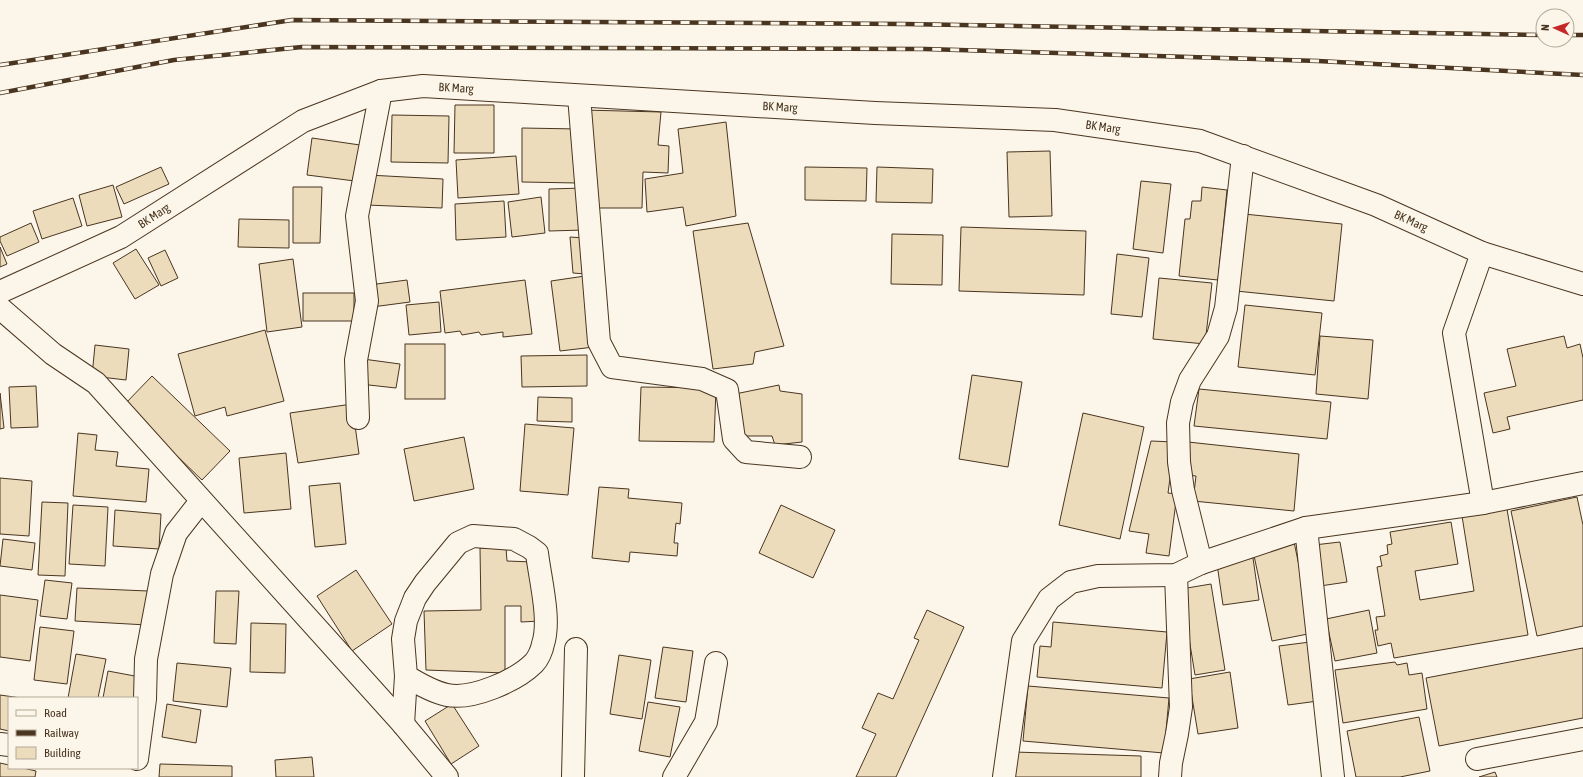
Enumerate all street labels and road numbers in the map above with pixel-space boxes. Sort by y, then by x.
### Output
street label: BK Marg [438,80,475,96]
street label: BK Marg [762,99,799,115]
street label: BK Marg [1085,118,1122,136]
street label: BK Marg [135,200,173,231]
street label: BK Marg [1392,207,1431,235]

